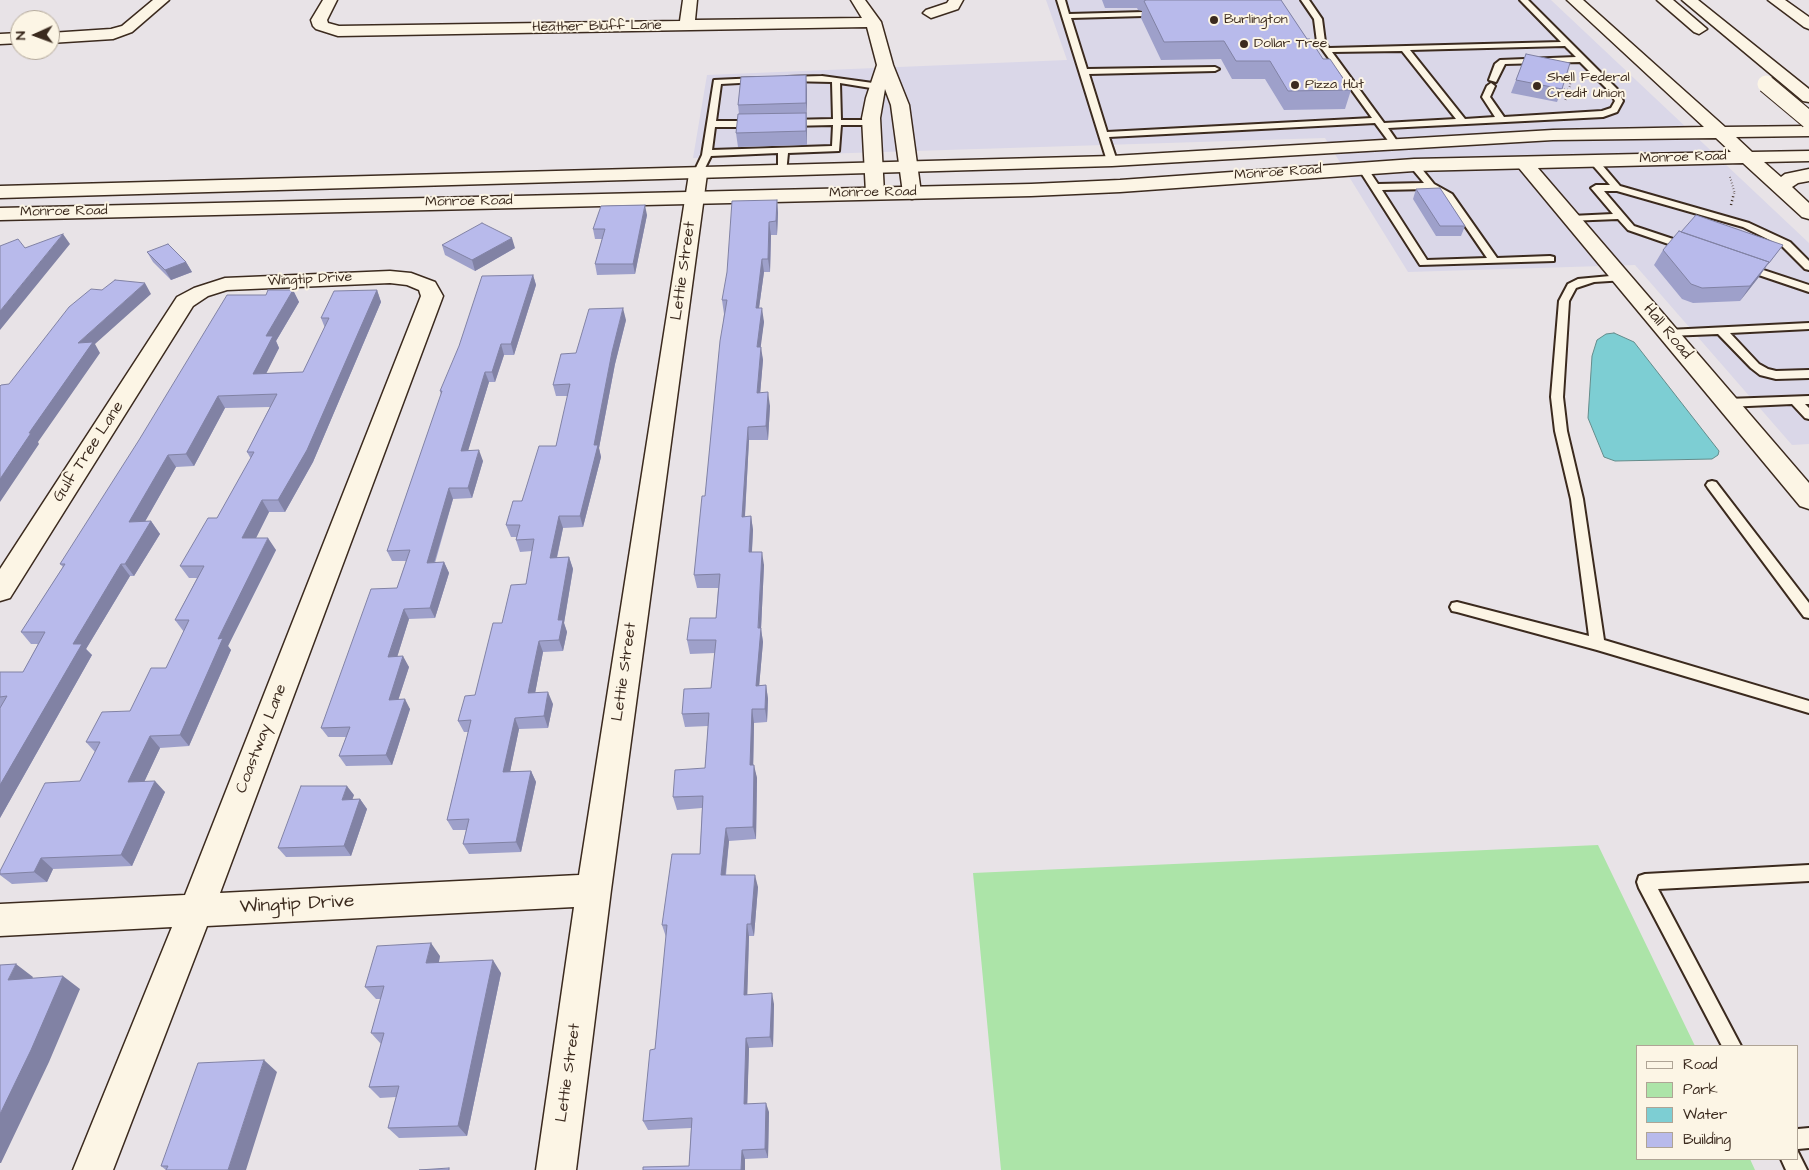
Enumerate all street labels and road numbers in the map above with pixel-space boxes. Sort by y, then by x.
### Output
street label: Heather Bluff Lane [532,17,662,37]
street label: Monroe Road [1639,148,1727,168]
street label: Monroe Road [1234,162,1322,184]
street label: Monroe Road [829,184,917,202]
street label: Monroe Road [425,193,513,211]
street label: Monroe Road [20,203,108,221]
street label: Lettie Street [668,220,700,322]
street label: Wingtip Drive [267,269,353,291]
street label: Hall Road [1638,301,1696,363]
street label: Gulf Tree Lane [49,398,129,506]
street label: Lettie Street [609,621,641,723]
street label: Coastway Lane [232,682,292,796]
street label: Wingtip Drive [239,891,355,919]
street label: Lettie Street [553,1022,585,1124]

